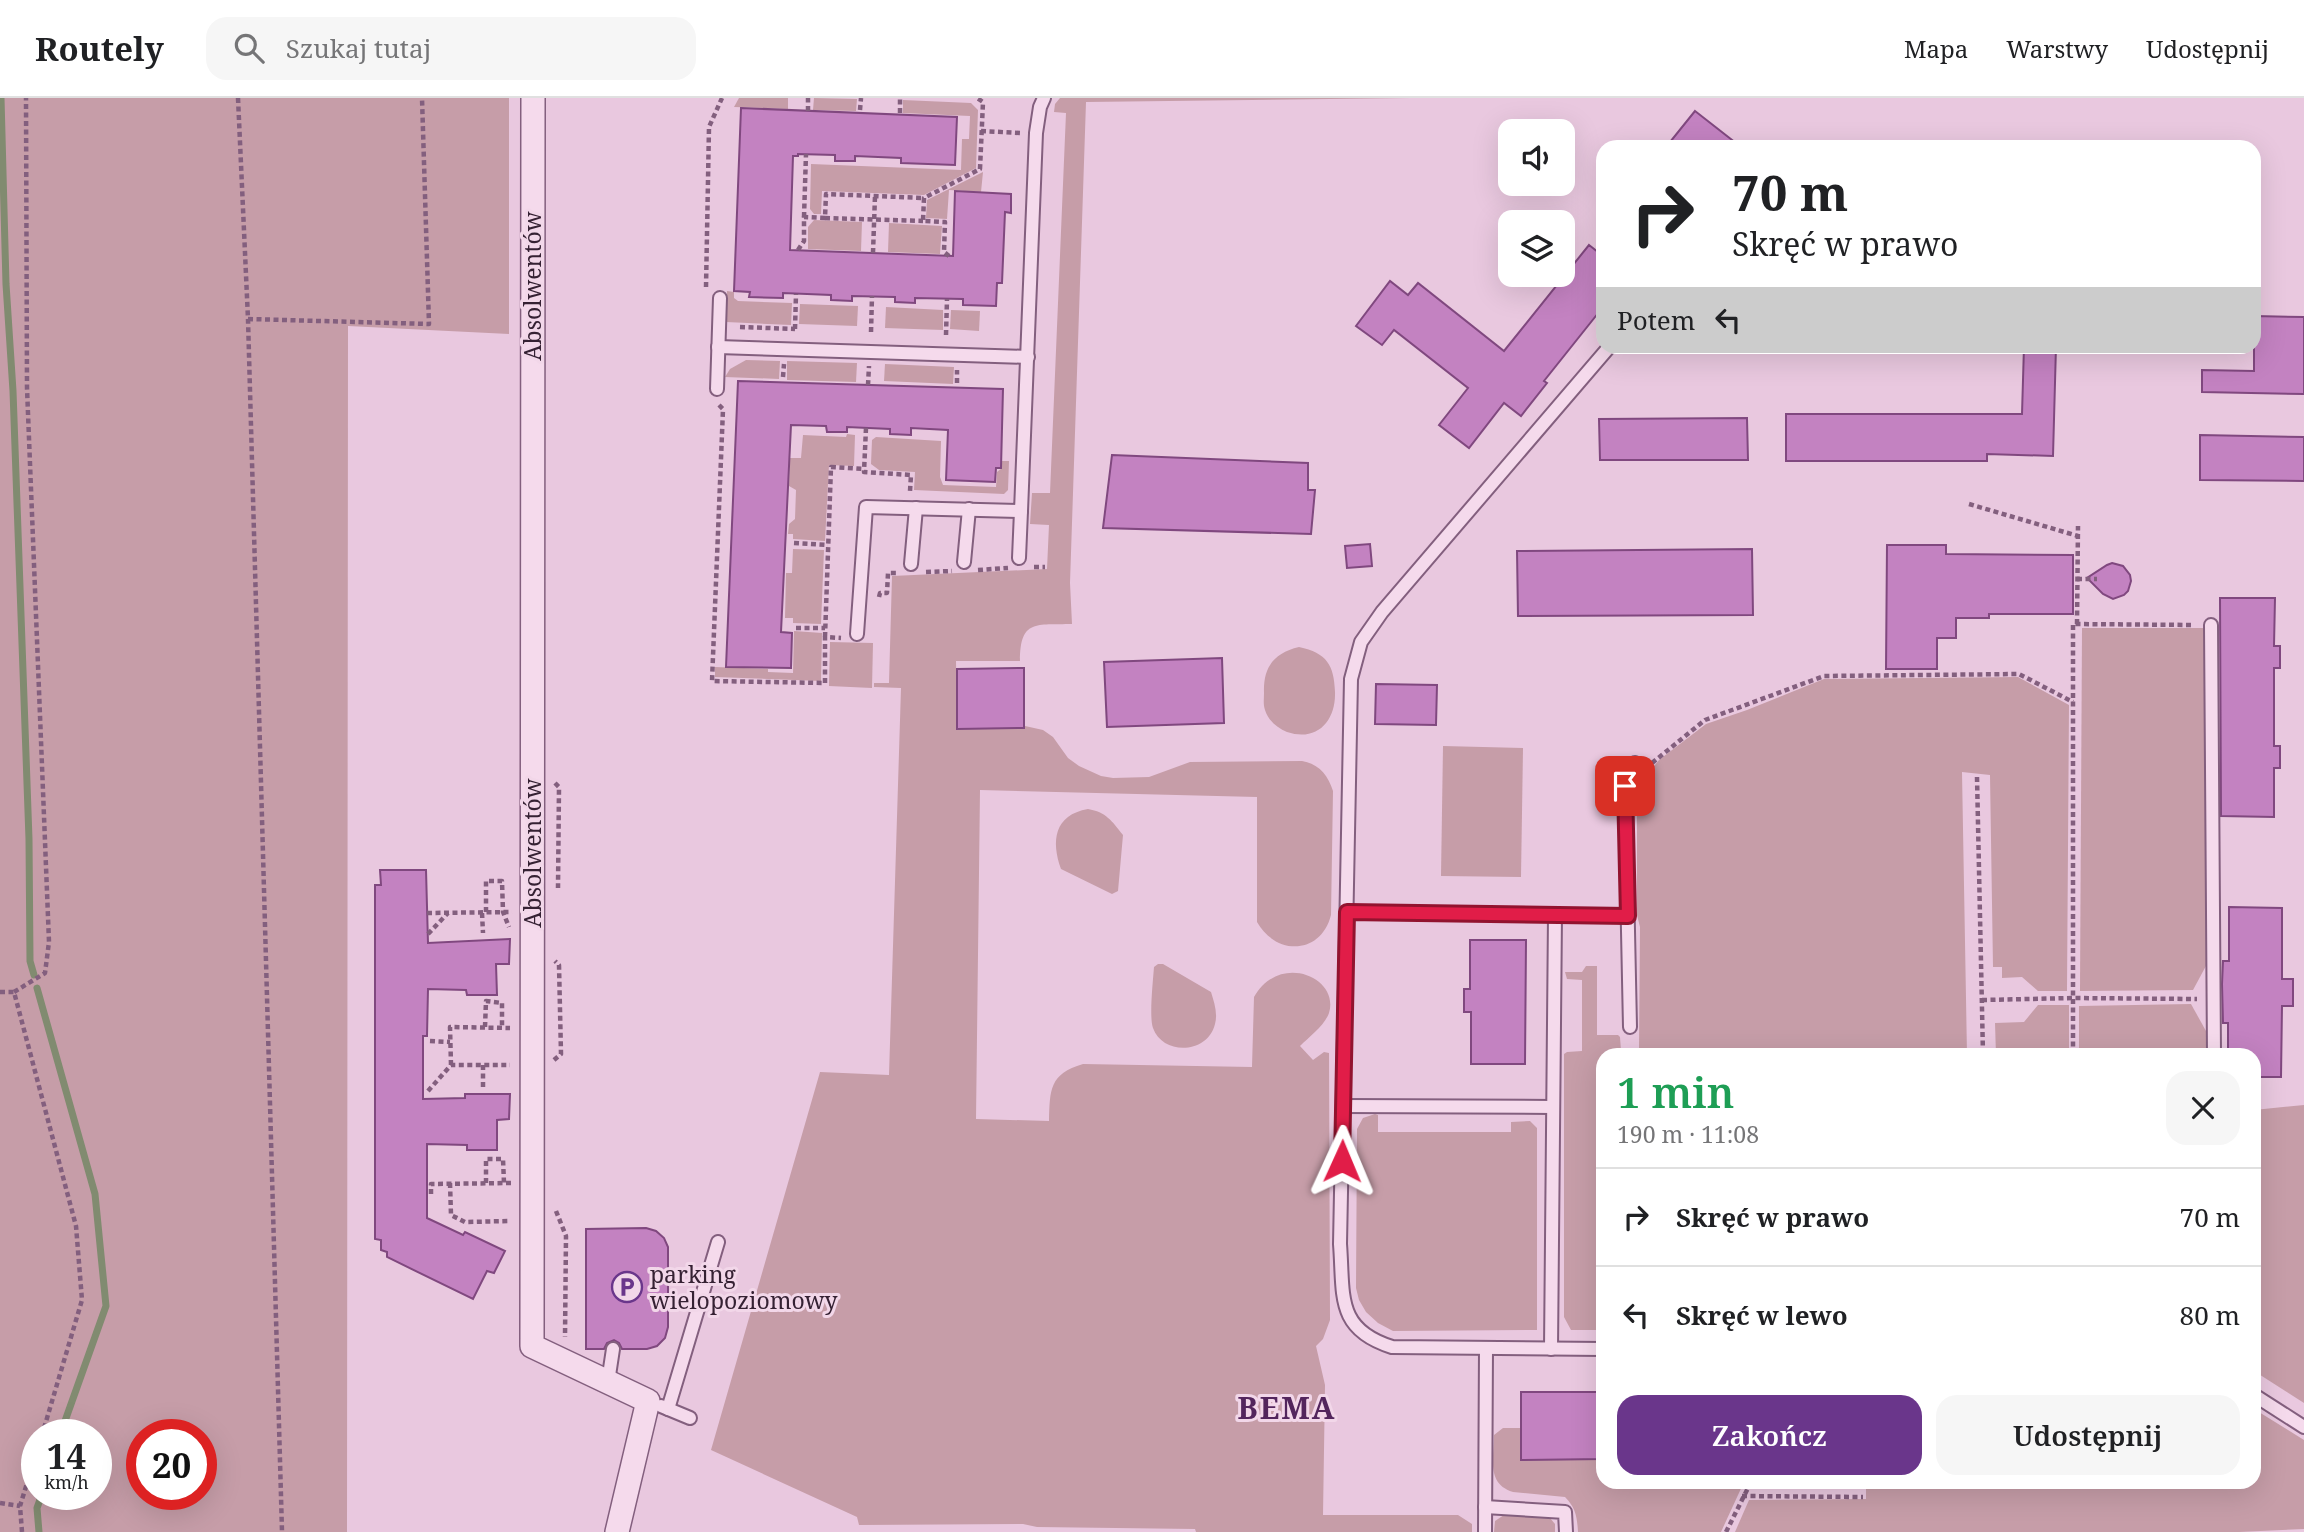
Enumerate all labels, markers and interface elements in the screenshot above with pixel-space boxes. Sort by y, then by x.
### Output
search box [206,17,696,80]
text: Routely [35,26,164,71]
icon: search [230,29,268,67]
text: Szukaj tutaj [286,30,431,66]
text: Mapa [1904,32,1968,65]
text: Warstwy [2006,32,2108,65]
text: Udostępnij [2146,32,2269,65]
map controls [1498,119,1575,287]
button: sound [1498,119,1575,196]
text: 70 m [1732,159,1848,225]
icon: right [1617,168,1708,259]
button: layers [1498,210,1575,287]
street label: Absolwentów [516,211,548,361]
text: Skręć w prawo [1732,222,1958,265]
icon: left [1709,301,1747,339]
text: Potem [1617,302,1695,338]
pin [1595,756,1655,816]
icon: arrive [1606,767,1644,805]
street label: Absolwentów [516,778,548,928]
text: 1 min [1617,1063,1734,1120]
button: close [2166,1071,2240,1145]
text: 190 m · 11:08 [1617,1118,1759,1150]
position arrow [1305,1124,1379,1198]
icon: right [1617,1198,1655,1236]
text: Skręć w prawo [1676,1199,1869,1235]
text: 70 m [2180,1199,2240,1235]
place label: parking wielopoziomowy [650,1258,838,1316]
parking icon: parking wielopoziomowy [610,1270,644,1304]
icon: left [1617,1296,1655,1334]
text: Skręć w lewo [1676,1297,1848,1333]
text: 80 m [2180,1297,2240,1333]
district label: BEMA [1238,1387,1336,1428]
button: Zakończ [1617,1395,1922,1475]
button: Udostępnij [1936,1395,2240,1475]
speed limit sign: 20 [126,1419,217,1510]
text: 14 [47,1432,86,1479]
text: km/h [44,1470,89,1494]

